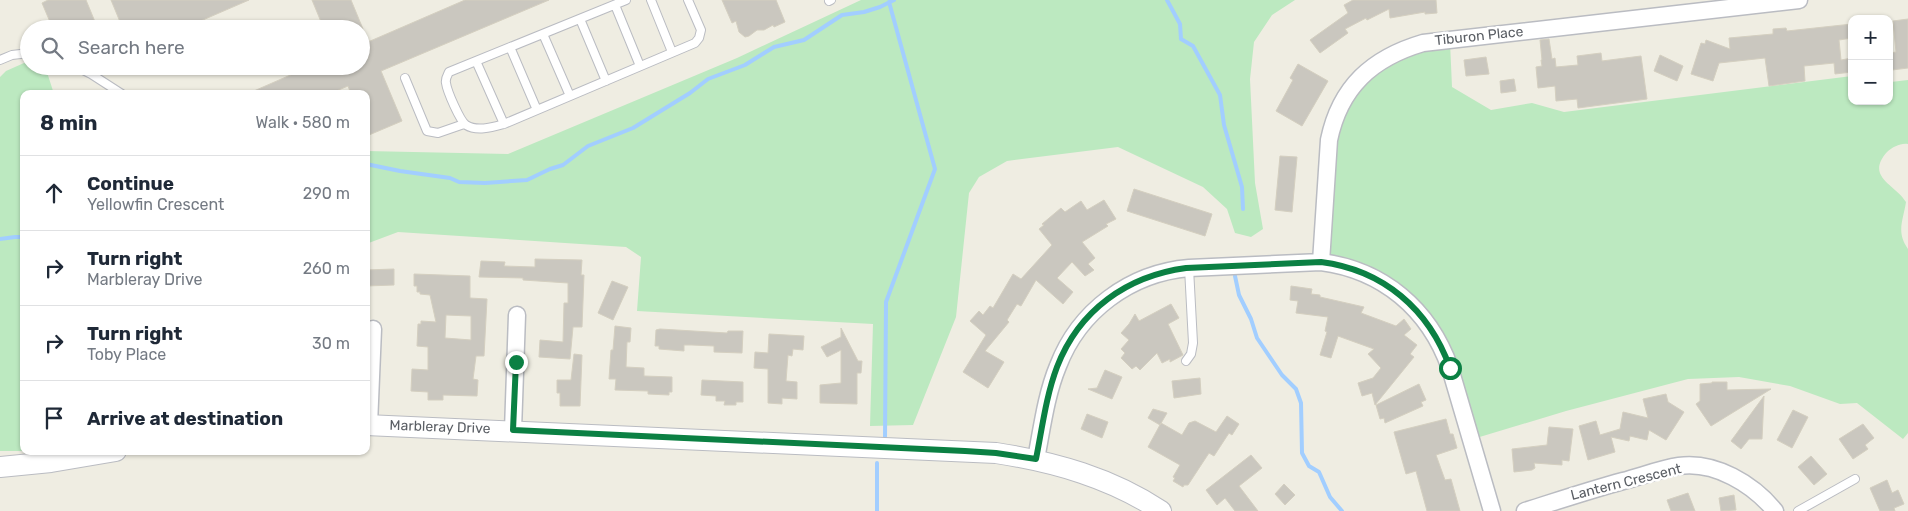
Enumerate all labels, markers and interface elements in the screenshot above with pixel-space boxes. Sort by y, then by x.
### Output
map controls [1848,15,1893,105]
button: + [1848,15,1893,60]
search box [20,20,370,75]
street label: Tiburon Place [1434,23,1524,49]
icon: search [38,34,66,62]
text: Search here [78,36,185,59]
button: − [1848,60,1893,105]
text: 8 min [40,110,97,135]
text: Walk · 580 m [256,113,350,132]
text: Continue [87,172,174,195]
icon: ahead [40,179,68,207]
text: 290 m [303,184,350,203]
text: Yellowfin Crescent [87,195,224,214]
text: Turn right [87,247,182,270]
icon: right [40,254,68,282]
text: 260 m [303,259,350,278]
text: Marbleray Drive [87,270,202,289]
text: Turn right [87,322,182,345]
icon: right [40,329,68,357]
text: 30 m [312,334,350,353]
text: Toby Place [87,345,166,364]
route end [505,351,528,374]
route start [1439,357,1462,380]
icon: arrive [40,404,68,432]
text: Arrive at destination [87,407,283,430]
street label: Marbleray Drive [389,417,491,437]
street label: Lantern Crescent [1569,460,1684,504]

